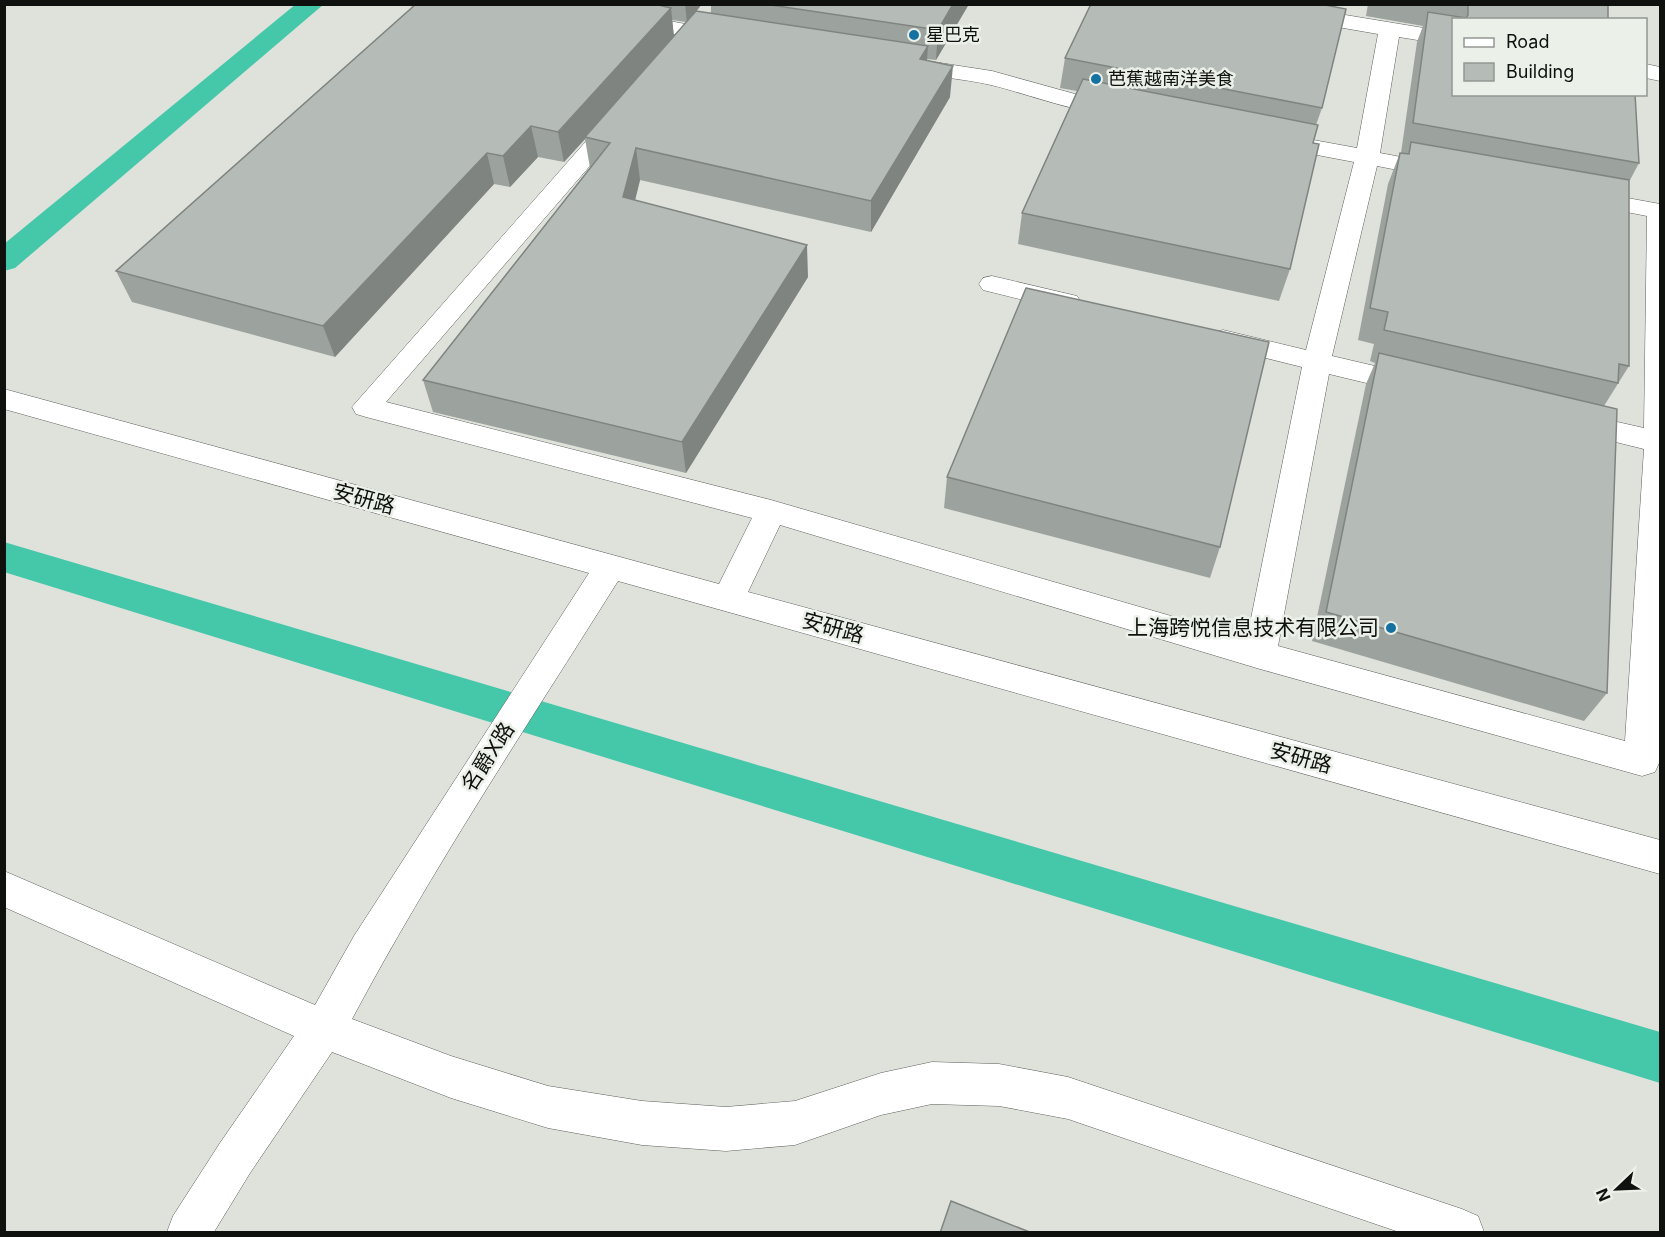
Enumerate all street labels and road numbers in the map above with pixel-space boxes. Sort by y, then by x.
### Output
street label: 安研路 [330,478,398,519]
street label: 安研路 [799,607,867,648]
street label: 名爵X路 [456,717,519,796]
street label: 安研路 [1267,737,1335,778]

